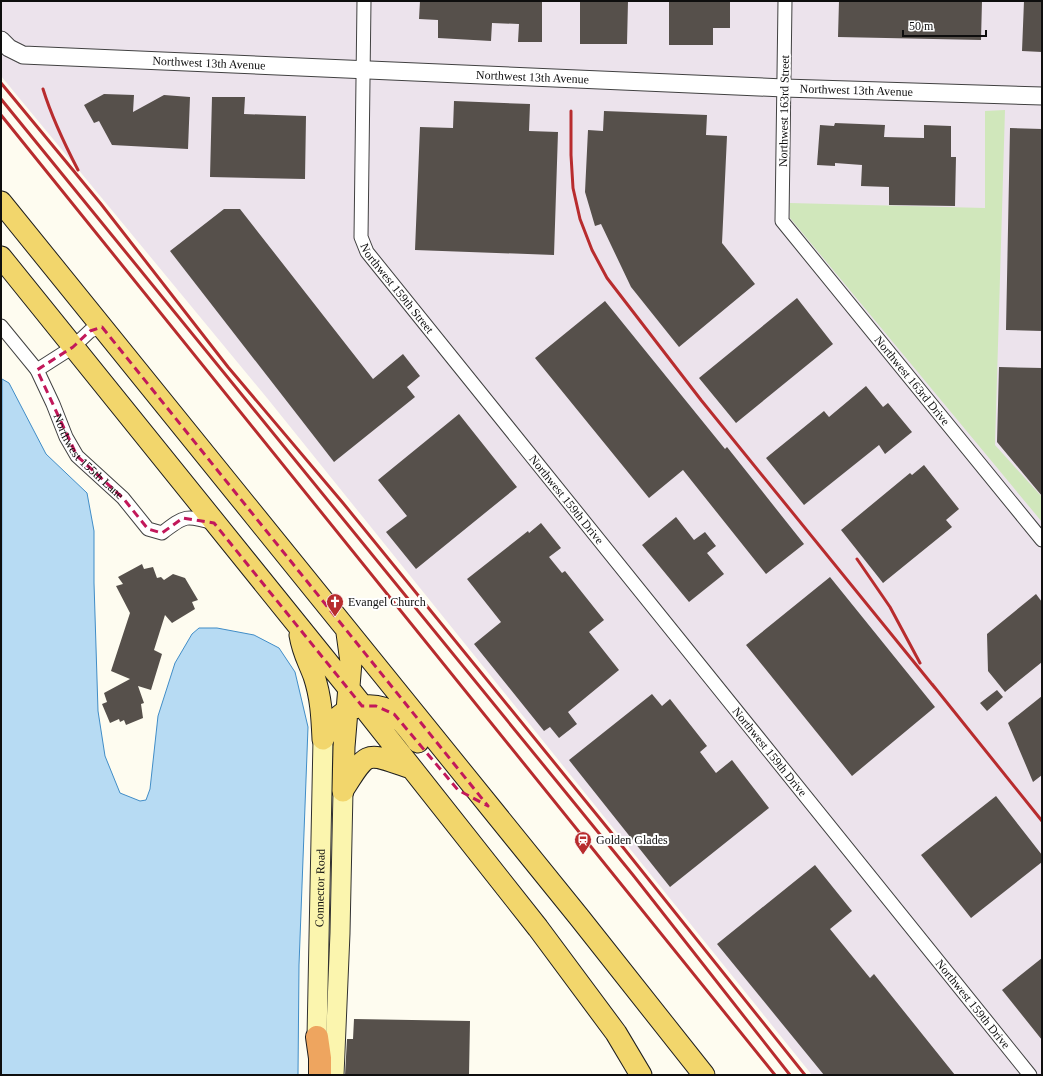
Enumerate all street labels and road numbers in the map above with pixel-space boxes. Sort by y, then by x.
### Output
street label: Northwest 13th Avenue [152,54,266,73]
street label: Northwest 163rd Street [776,54,792,167]
street label: Northwest 13th Avenue [476,68,589,87]
street label: Northwest 13th Avenue [800,81,913,99]
street label: Northwest 159th Street [357,241,437,337]
street label: Northwest 163rd Drive [872,333,953,428]
street label: Northwest 155th Lane [50,412,127,502]
street label: Northwest 159th Drive [526,452,607,547]
street label: Northwest 159th Drive [729,704,810,799]
street label: Connector Road [312,849,328,927]
street label: Northwest 159th Drive [933,957,1013,1052]

